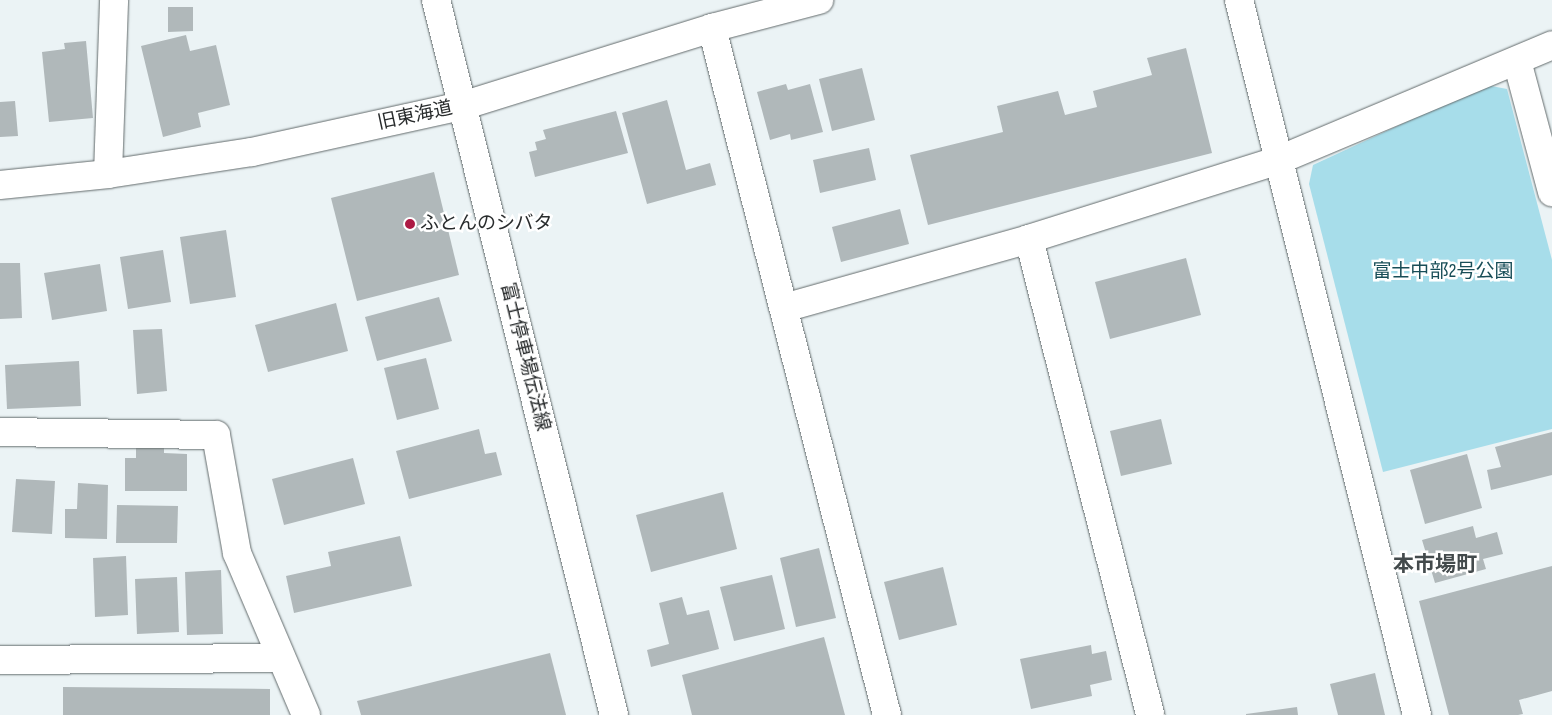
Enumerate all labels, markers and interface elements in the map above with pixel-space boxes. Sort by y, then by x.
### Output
street label: 旧東海道 [375,97,455,135]
place label: ふとんのシバタ [420,213,553,235]
marker: ふとんのシバタ [404,218,416,230]
park label: 富士中部2号公園 [1373,261,1513,283]
street label: 富士停車場伝法線 [496,280,554,434]
district label: 本市場町 [1393,552,1477,578]

